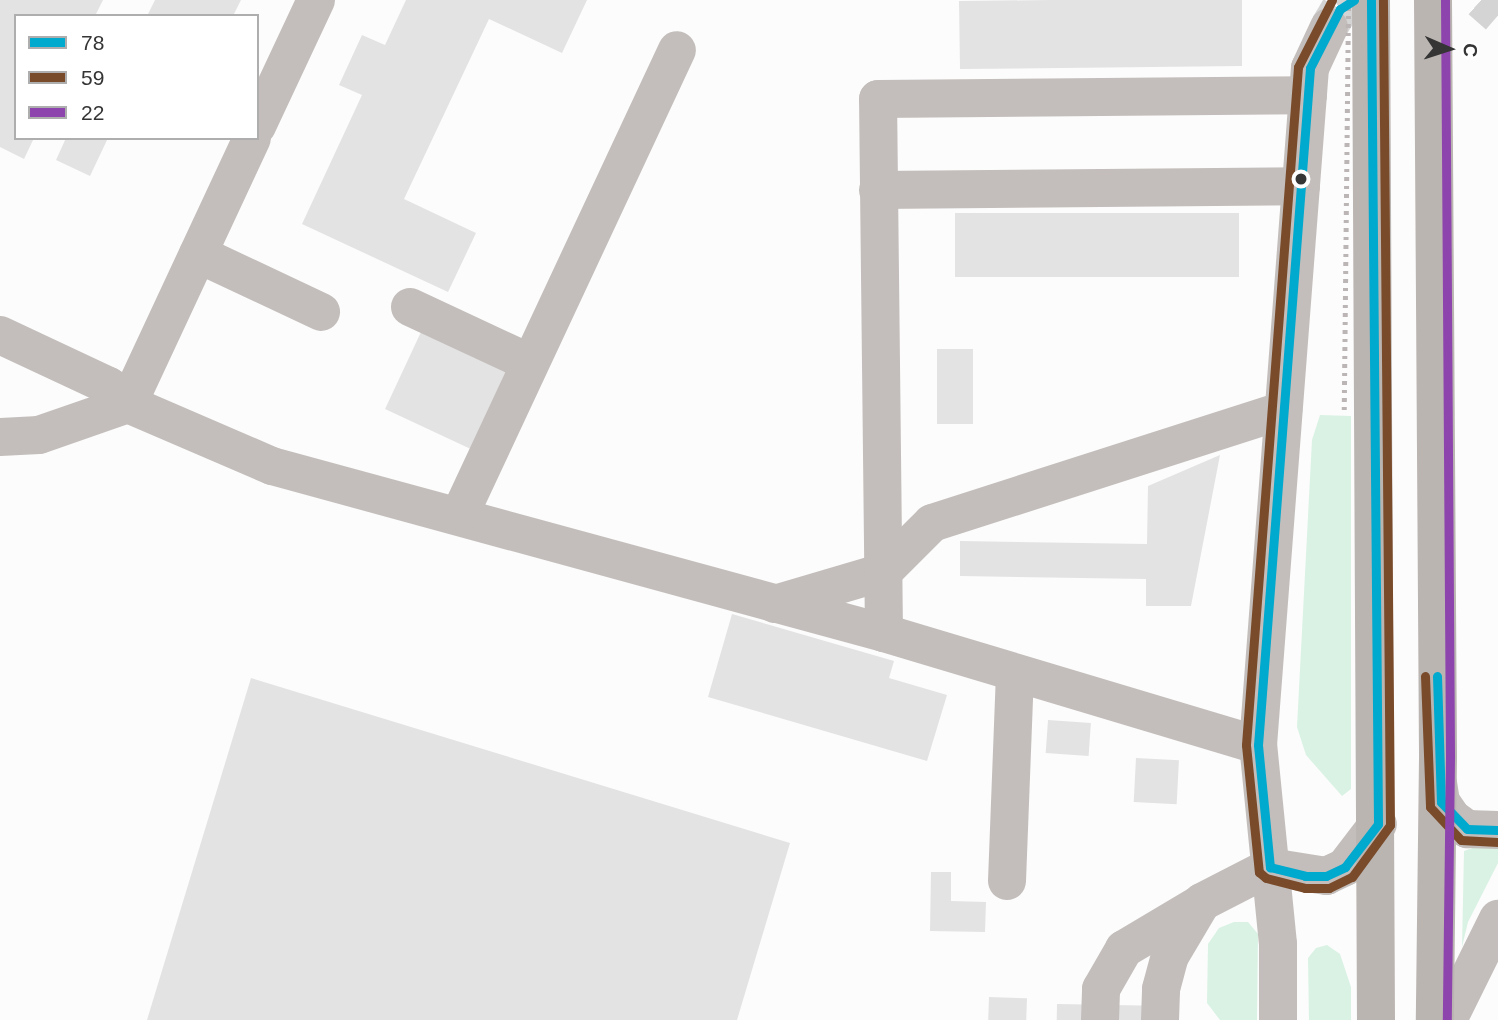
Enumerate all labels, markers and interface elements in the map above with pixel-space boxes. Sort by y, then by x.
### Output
legend [14,14,259,140]
north arrow [1414,14,1484,84]
text: 78 [81,31,104,54]
text: С [1460,43,1481,58]
text: 59 [81,66,104,89]
text: 22 [81,101,104,124]
unlabelled marker [1294,172,1308,186]

